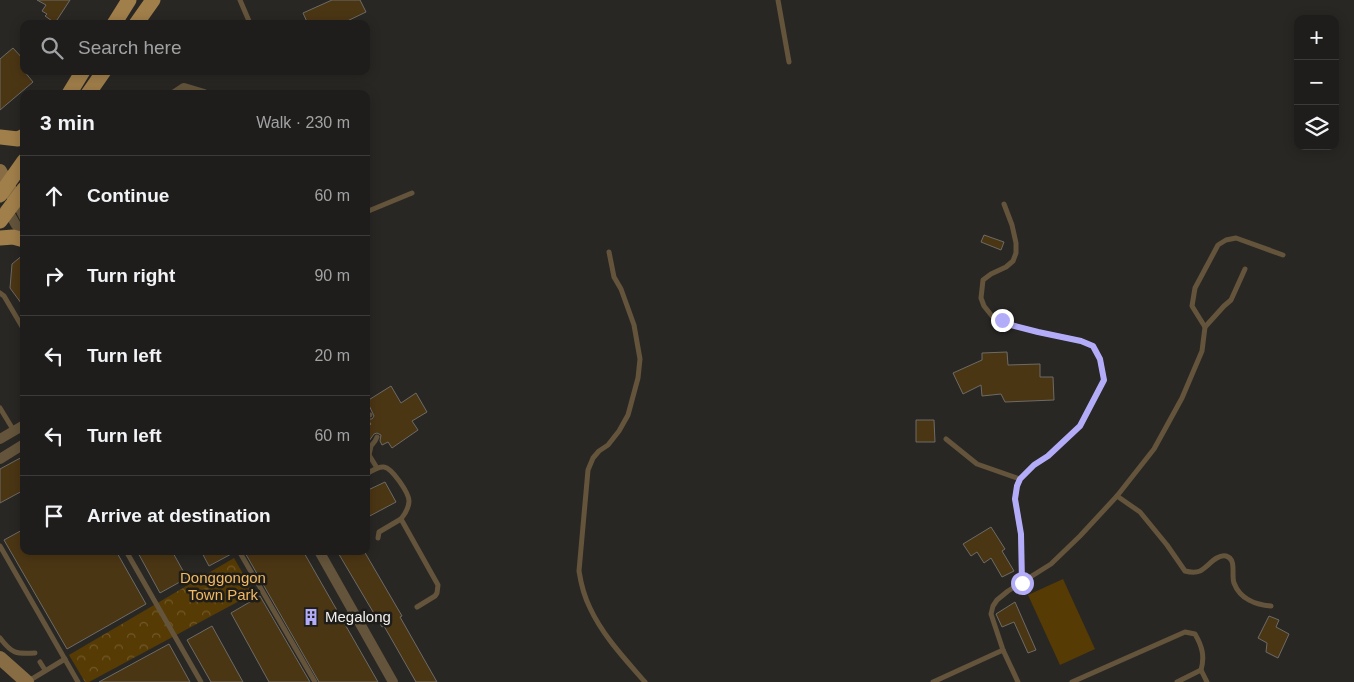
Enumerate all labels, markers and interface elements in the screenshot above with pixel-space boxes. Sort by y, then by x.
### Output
map controls [1294,15,1339,150]
button: + [1294,15,1339,60]
search box [20,20,370,75]
icon: search [38,34,66,62]
text: Search here [78,37,182,58]
button: − [1294,60,1339,105]
button: layers [1294,105,1339,150]
text: 3 min [40,111,95,134]
text: Walk · 230 m [256,114,350,131]
icon: ahead [40,182,68,210]
text: Continue [87,185,169,206]
text: 60 m [314,187,350,204]
icon: right [40,262,68,290]
text: Turn right [87,265,175,286]
text: 90 m [314,267,350,284]
route end [991,309,1014,332]
icon: left [40,342,68,370]
text: Turn left [87,345,162,366]
text: 20 m [314,347,350,364]
icon: left [40,422,68,450]
text: Turn left [87,425,162,446]
text: 60 m [314,427,350,444]
icon: arrive [40,502,68,530]
text: Arrive at destination [87,505,271,526]
park label: Donggongon Town Park [180,569,266,603]
route start [1011,572,1034,595]
building icon: Megalong [301,607,321,627]
place label: Megalong [325,608,391,625]

